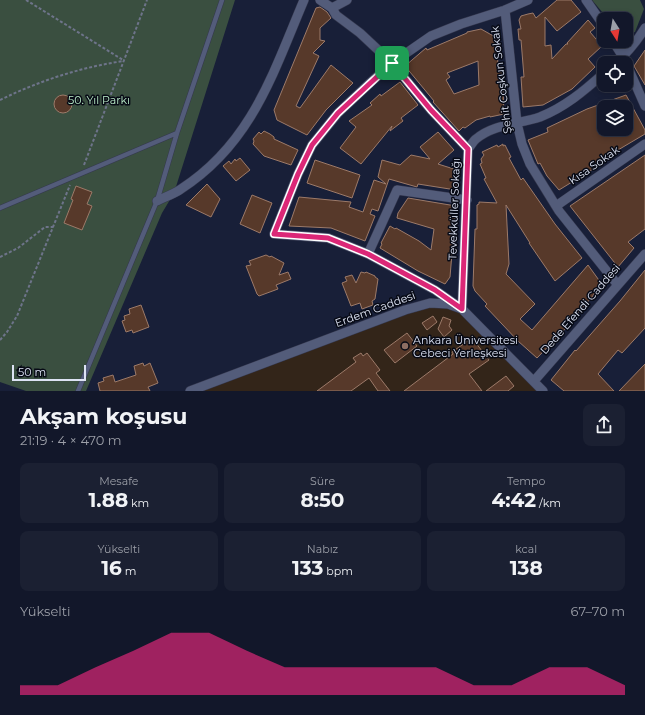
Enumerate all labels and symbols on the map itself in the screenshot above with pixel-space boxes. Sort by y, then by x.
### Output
north arrow [597,12,633,48]
street label: Şehit Coşkun Sokak [487,25,515,135]
pin [375,46,409,80]
park label: 50. Yıl Parkı [68,93,130,107]
street label: Kısa Sokak [566,142,622,188]
street label: Tevekküller Sokağı [445,158,463,260]
street label: Dede Efendi Caddesi [537,261,623,357]
street label: Erdem Caddesi [333,288,417,330]
place label: Ankara Üniversitesi Cebeci Yerleşkesi [413,333,518,360]
marker: Ankara Üniversitesi Cebeci Yerleşkesi [400,341,410,351]
scale bar [12,363,86,382]

